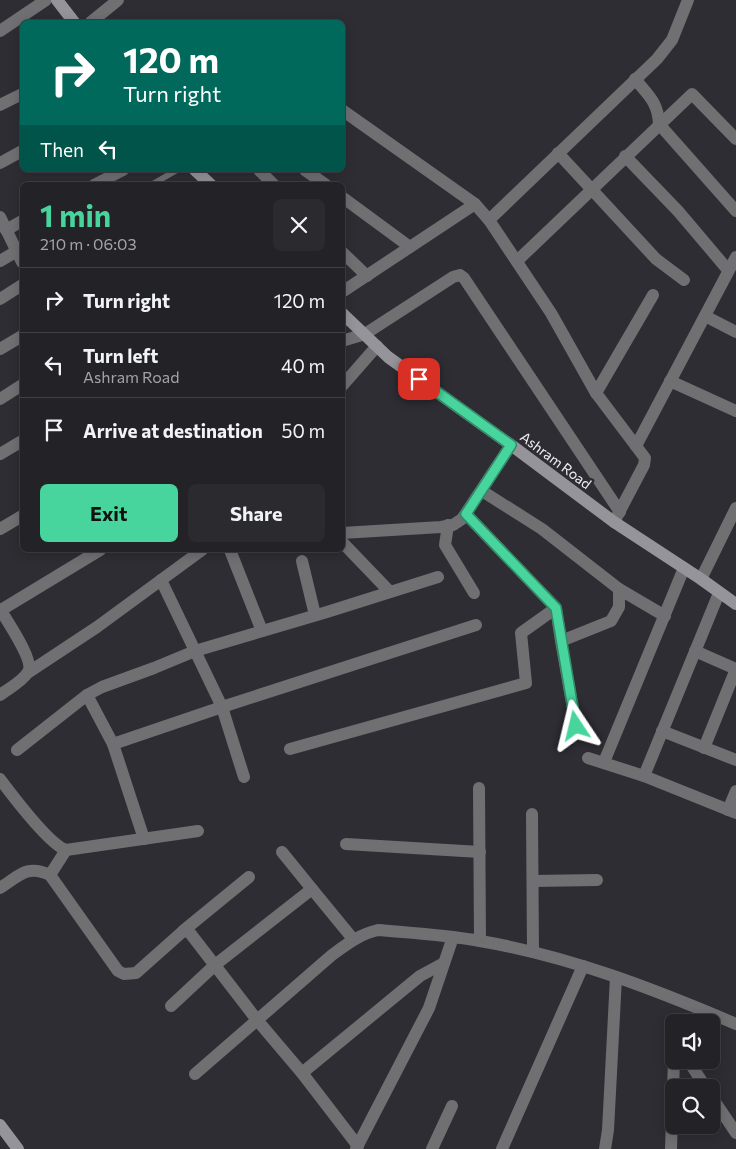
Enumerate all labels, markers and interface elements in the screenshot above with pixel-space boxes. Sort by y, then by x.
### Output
text: 120 m [123,37,219,80]
icon: right [40,40,105,105]
text: Turn right [123,80,221,107]
icon: left [94,135,122,163]
text: Then [40,138,84,161]
text: 1 min [40,196,111,233]
button: close [273,199,325,251]
text: 210 m · 06:03 [40,234,137,253]
icon: right [40,286,68,314]
text: Turn right [83,289,170,312]
text: 120 m [274,289,325,312]
text: Turn left [83,344,158,367]
icon: left [40,351,68,379]
text: 40 m [281,354,325,377]
pin [398,358,440,400]
icon: arrive [405,365,433,393]
text: Ashram Road [83,367,179,386]
icon: arrive [40,416,68,444]
text: Arrive at destination [83,419,263,442]
text: 50 m [281,419,325,442]
street label: Ashram Road [517,428,595,492]
button: Exit [40,484,178,542]
button: Share [188,484,325,542]
position arrow [549,699,601,751]
map controls [665,1014,720,1134]
button: sound [665,1014,720,1069]
button: search [665,1079,720,1134]

